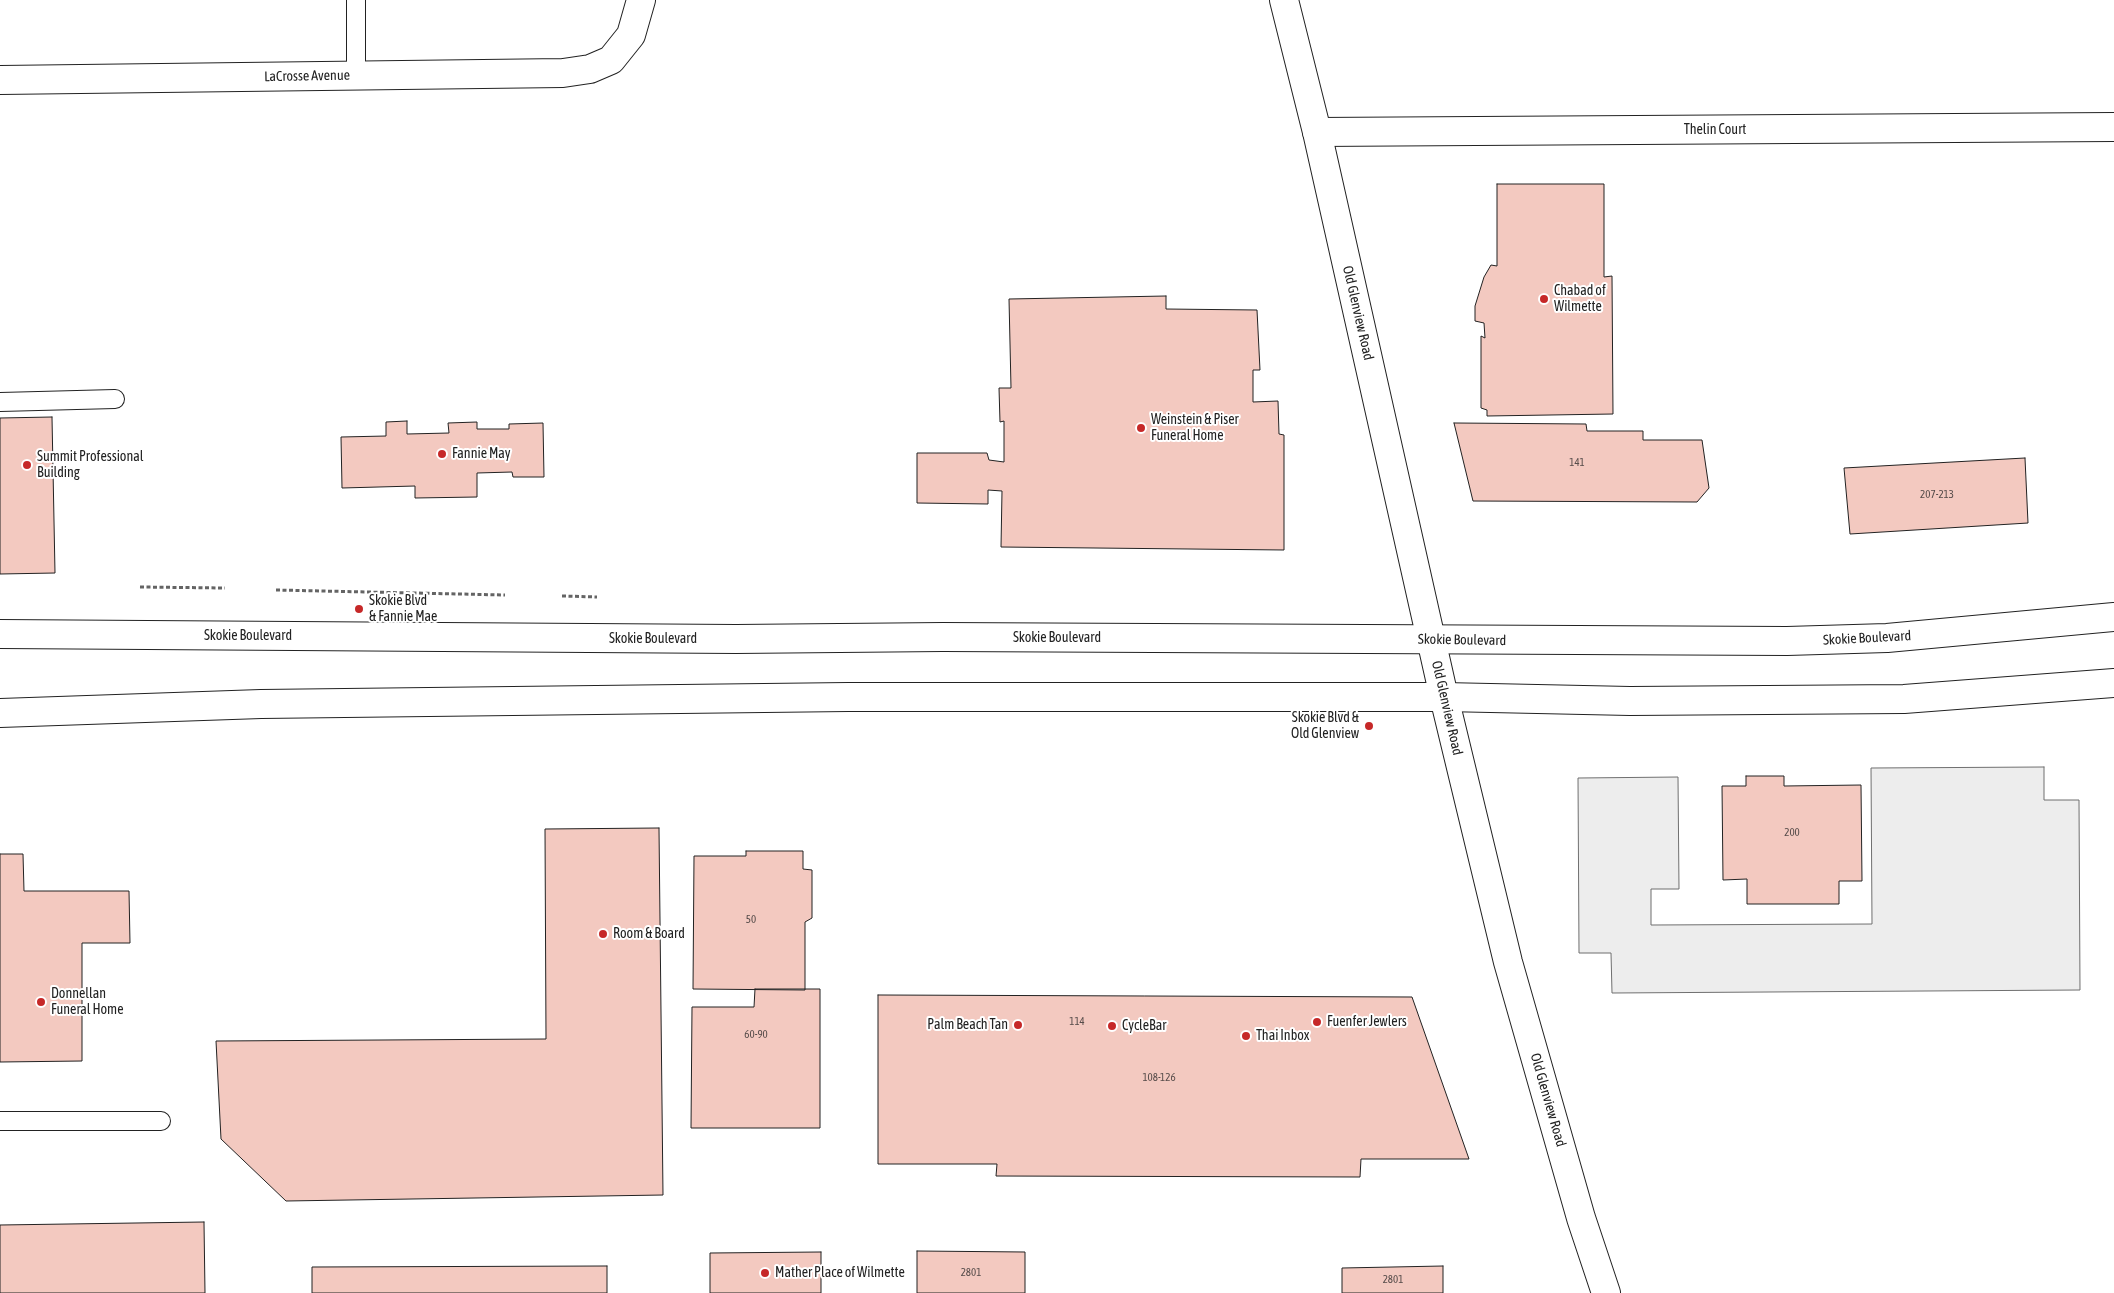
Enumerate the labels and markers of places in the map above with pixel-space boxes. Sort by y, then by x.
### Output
place label: Chabad of Wilmette [1554,283,1606,316]
marker: Chabad of Wilmette [1538,293,1550,305]
place label: Weinstein & Piser Funeral Home [1151,412,1239,444]
marker: Weinstein & Piser Funeral Home [1135,422,1147,434]
place label: Fannie May [452,446,511,462]
marker: Fannie May [436,448,448,460]
place label: Summit Professional Building [37,449,143,482]
marker: Summit Professional Building [21,459,33,471]
place label: Skokie Blvd & Fannie Mae [369,593,437,626]
marker: Skokie Blvd & Fannie Mae [353,603,365,615]
place label: Skokie Blvd & Old Glenview [1291,710,1359,742]
marker: Skokie Blvd & Old Glenview [1363,720,1375,732]
place label: Room & Board [613,926,685,942]
marker: Room & Board [597,928,609,940]
place label: Donnellan Funeral Home [51,986,124,1019]
marker: Donnellan Funeral Home [35,996,47,1008]
place label: Fuenfer Jewlers [1327,1014,1407,1030]
marker: Fuenfer Jewlers [1311,1016,1323,1028]
place label: Palm Beach Tan [927,1017,1008,1033]
place label: CycleBar [1122,1018,1166,1034]
marker: Palm Beach Tan [1012,1019,1024,1031]
marker: CycleBar [1106,1020,1118,1032]
place label: Thai Inbox [1256,1028,1309,1044]
marker: Thai Inbox [1240,1030,1252,1042]
place label: Mather Place of Wilmette [775,1265,905,1281]
marker: Mather Place of Wilmette [759,1267,771,1279]

